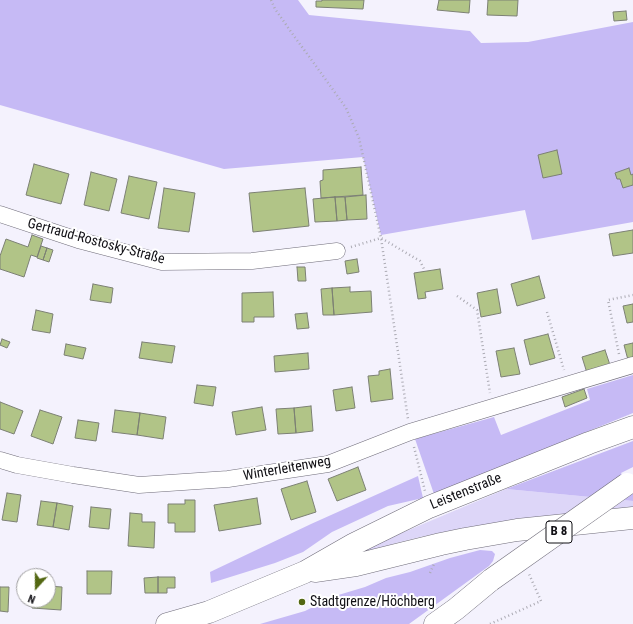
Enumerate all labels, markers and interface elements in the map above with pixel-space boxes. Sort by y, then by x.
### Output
street label: Gertraud-Rostosky-Straße [26,216,166,268]
street label: Winterleitenweg [242,453,332,485]
street label: Leistenstraße [428,470,504,514]
road number: B 8 [546,521,572,543]
north arrow [16,568,56,608]
text: N [26,591,37,606]
place label: Stadtgrenze/Höchberg [310,594,435,610]
marker: Stadtgrenze/Höchberg [297,597,307,607]

